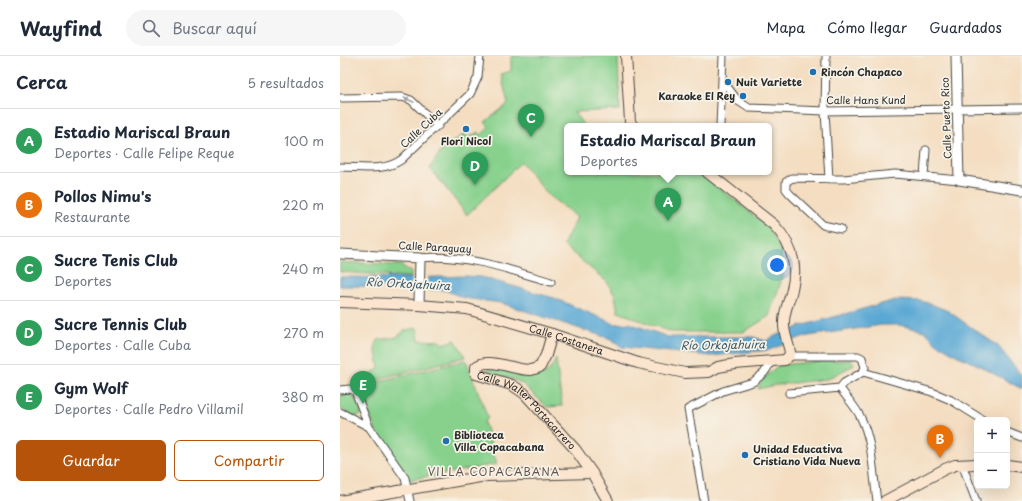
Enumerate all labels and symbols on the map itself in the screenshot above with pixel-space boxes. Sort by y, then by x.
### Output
place label: Rincón Chapaco [821,64,902,79]
marker: Rincón Chapaco [808,67,818,77]
place label: Nuit Variette [736,74,802,89]
marker: Nuit Variette [723,77,733,87]
street label: Calle Puerto Rico [937,77,954,159]
place label: Karaoke El Rey [658,88,735,103]
marker: Karaoke El Rey [738,91,748,101]
street label: Calle Hans Kund [826,92,906,107]
one-way arrow [403,97,415,104]
street label: Calle Cuba [396,104,446,151]
pin: C [518,104,544,137]
marker: Flori Nicol [461,124,471,134]
place label: Flori Nicol [441,133,491,148]
pin: D [462,152,488,185]
pin: A [655,188,681,221]
street label: Calle Paraguay [398,237,472,256]
your location [767,255,787,275]
water label: Río Orkojahuira [365,273,452,294]
street label: Calle Costanera [527,320,606,358]
water label: Río Orkojahuira [681,335,766,354]
street label: Calle Walter Portocarrero [475,367,580,453]
pin: E [350,371,376,404]
pin: B [927,425,953,458]
place label: Biblioteca Villa Copacabana [454,427,545,454]
marker: Biblioteca Villa Copacabana [441,436,451,446]
place label: Unidad Educativa Cristiano Vida Nueva [753,441,861,468]
marker: Unidad Educativa Cristiano Vida Nueva [740,450,750,460]
district label: VILLA COPACABANA [428,463,560,480]

